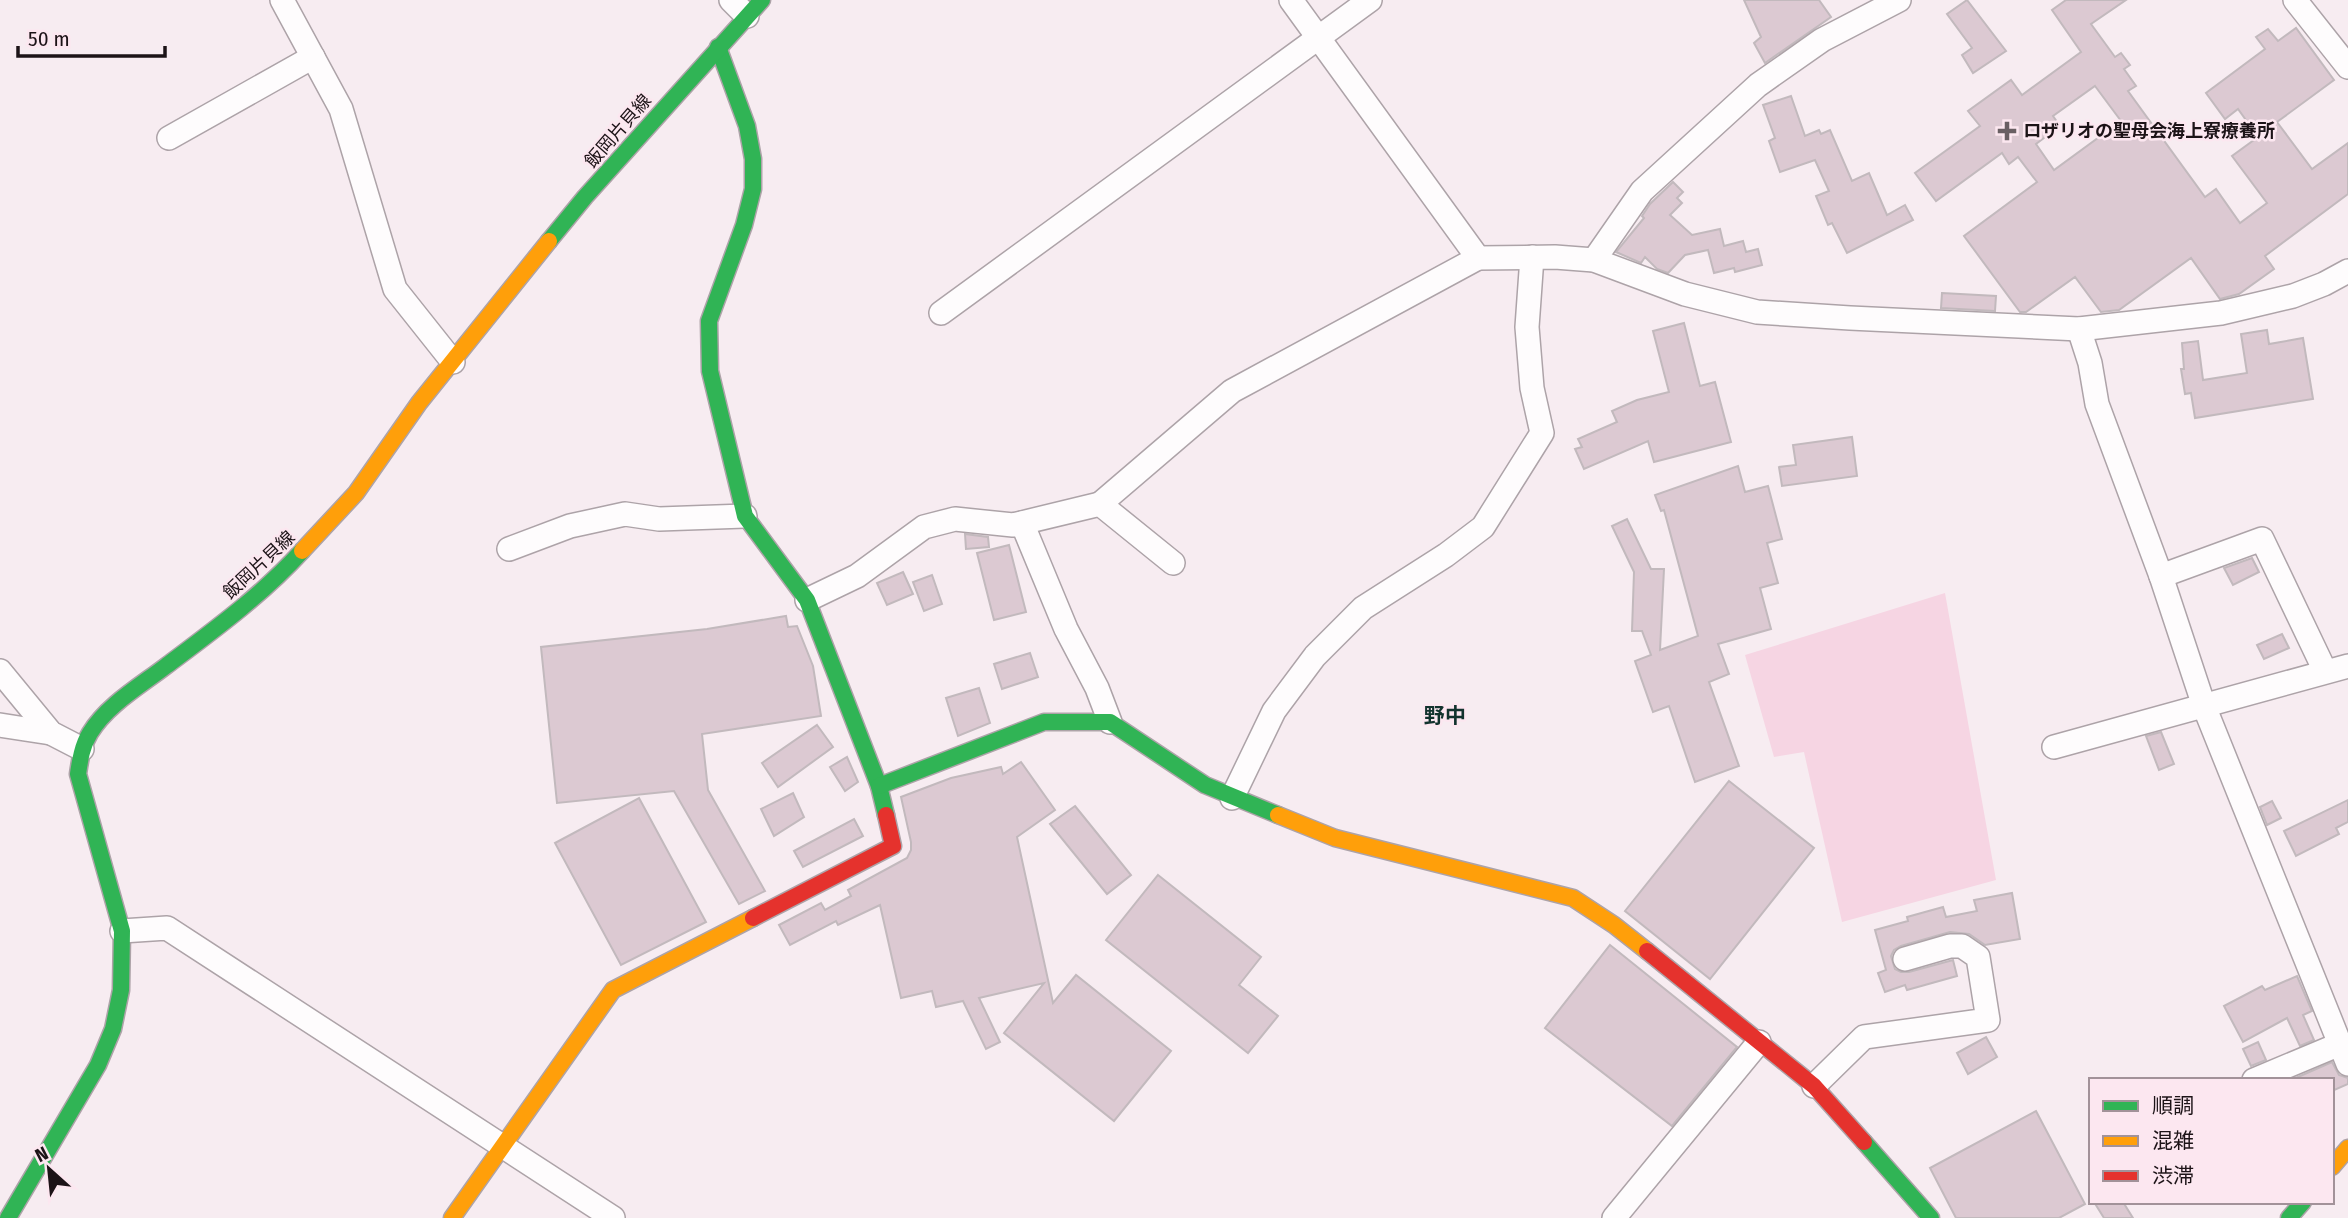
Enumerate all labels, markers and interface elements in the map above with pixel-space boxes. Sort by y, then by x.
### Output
scale bar [18,14,164,58]
text: 50 m [28,26,70,52]
street label: 飯岡片貝線 [580,90,656,172]
place label: ロザリオの聖母会海上寮療養所 [2023,120,2275,142]
marker: ロザリオの聖母会海上寮療養所 [1997,121,2017,141]
street label: 飯岡片貝線 [219,526,299,604]
district label: 野中 [1424,703,1466,729]
legend [2089,1078,2334,1204]
text: 順調 [2152,1093,2194,1119]
text: 混雑 [2152,1128,2194,1154]
north arrow [14,1134,84,1204]
text: N [31,1141,52,1167]
text: 渋滞 [2152,1163,2194,1189]

